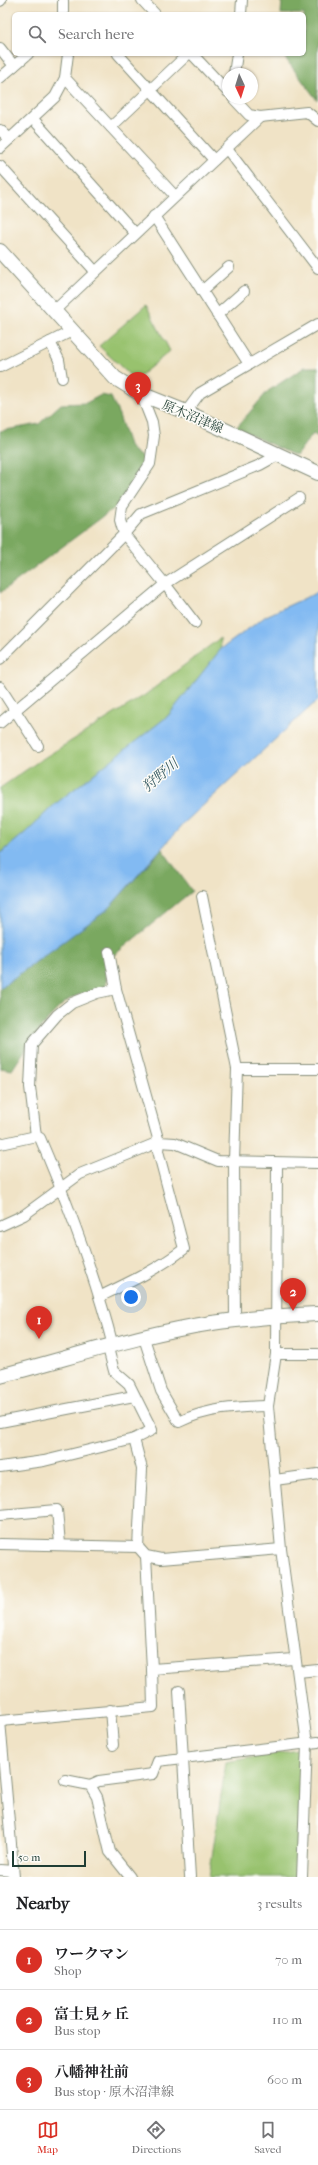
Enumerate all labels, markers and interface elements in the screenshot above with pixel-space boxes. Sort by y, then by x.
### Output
search box [12,12,306,56]
icon: search [26,23,48,45]
text: Search here [58,25,134,43]
north arrow [222,68,258,104]
pin: 3 [125,372,151,405]
street label: 原木沼津線 [160,397,226,436]
water label: 狩野川 [139,754,183,795]
pin: 2 [280,1278,306,1311]
your location [121,1287,141,1307]
pin: 1 [26,1306,52,1339]
scale bar [12,1849,86,1868]
text: 50 m [18,1851,40,1864]
text: Nearby [16,1893,70,1913]
text: 3 results [257,1896,302,1911]
text: ワークマン [54,1945,129,1963]
text: 1 [27,1952,31,1967]
text: 70 m [275,1952,302,1967]
text: Shop [54,1963,82,1978]
text: 富士見ヶ丘 [54,2005,129,2023]
text: 2 [26,2012,32,2027]
text: 110 m [272,2012,302,2027]
text: Bus stop [54,2023,100,2038]
text: 八幡神社前 [54,2063,129,2081]
text: 3 [26,2072,32,2087]
text: 600 m [267,2072,302,2087]
text: Bus stop · 原木沼津線 [54,2084,174,2099]
tab: Map [37,2119,59,2156]
tab: Directions [132,2119,181,2156]
tab: Saved [254,2119,281,2156]

